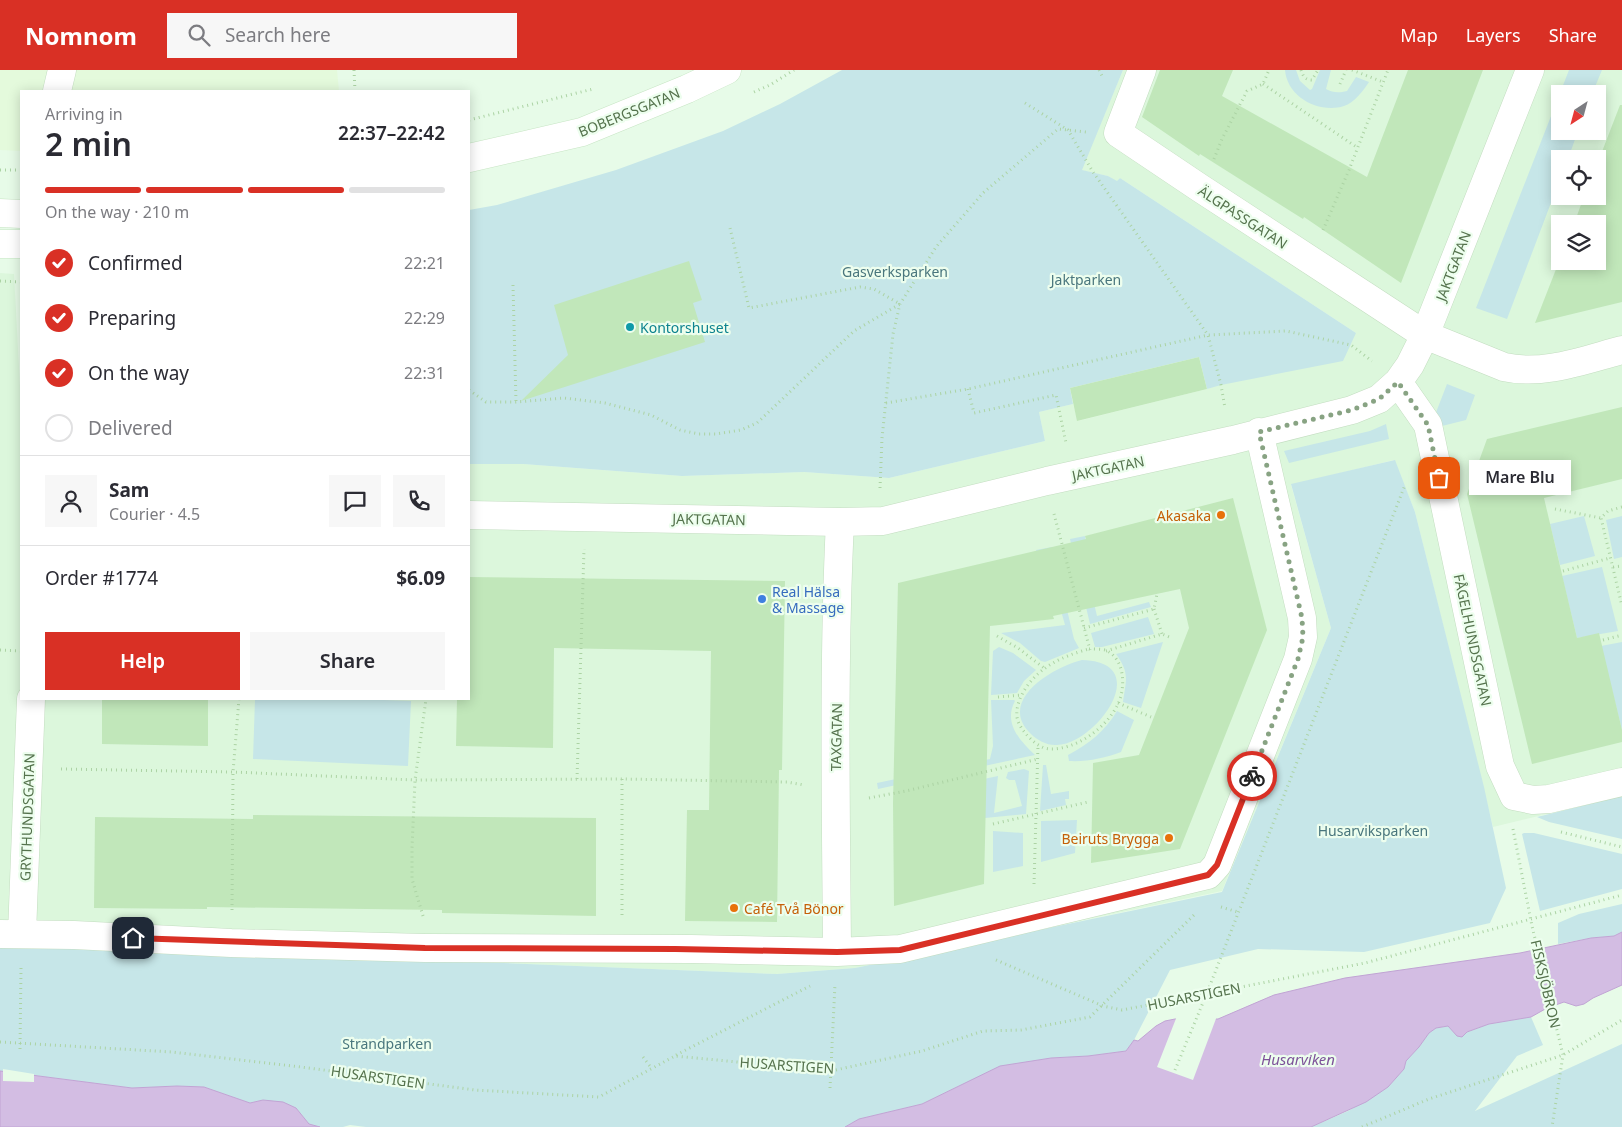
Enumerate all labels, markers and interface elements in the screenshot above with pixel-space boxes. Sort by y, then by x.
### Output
search box [167,13,517,58]
text: Nomnom [25,19,137,52]
icon: search [185,21,213,49]
text: Search here [225,22,331,48]
text: Map [1400,23,1438,47]
text: Layers [1466,23,1521,47]
text: Share [1549,23,1597,47]
street label: BOBERGSGATAN [575,83,683,141]
north arrow [1551,85,1606,140]
map controls [1551,85,1606,270]
text: Arriving in [45,103,123,125]
text: 22:37–22:42 [338,120,445,146]
text: 2 min [45,122,132,165]
button: locate [1551,150,1606,205]
street label: ÄLGPASSGATAN [1195,181,1291,253]
text: On the way · 210 m [45,201,189,223]
button: layers [1551,215,1606,270]
street label: JAKTGATAN [1430,228,1475,306]
icon: check [45,249,73,277]
text: Confirmed [88,250,183,276]
text: 22:21 [404,252,445,274]
park label: Gasverksparken [842,262,948,281]
park label: Jaktparken [1049,270,1121,289]
icon: check [45,304,73,332]
text: Preparing [88,305,176,331]
text: 22:29 [404,307,445,329]
place label: Kontorshuset [640,318,729,337]
marker: Kontorshuset [624,321,636,333]
icon: check [45,359,73,387]
text: On the way [88,360,189,386]
text: 22:31 [404,362,445,384]
text: Delivered [88,415,173,441]
street label: JAKTGATAN [1068,451,1146,485]
pin [1418,457,1460,499]
callout: Mare Blu [1469,460,1572,496]
icon: bag [1425,464,1453,492]
text: Mare Blu [1485,466,1555,488]
button: person [45,475,97,527]
button: chat [329,475,381,527]
button: phone [393,475,445,527]
text: Sam [109,477,149,503]
text: Courier · 4.5 [109,503,200,525]
place label: Akasaka [1157,506,1211,525]
street label: JAKTGATAN [670,509,746,529]
marker: Akasaka [1215,509,1227,521]
text: Order #1774 [45,565,158,591]
text: $6.09 [396,565,445,591]
street label: FÅGELHUNDSGATAN [1450,572,1496,708]
place label: Real Hälsa & Massage [772,582,844,617]
marker: Real Hälsa & Massage [756,593,768,605]
button: Help [45,632,240,690]
button: Share [250,632,445,690]
street label: TAXGATAN [826,703,846,771]
courier [1227,751,1277,801]
street label: GRYTHUNDSGATAN [15,753,39,881]
icon: bike [1238,762,1266,790]
park label: Husarviksparken [1318,821,1428,840]
place label: Beiruts Brygga [1061,829,1159,848]
marker: Beiruts Brygga [1163,832,1175,844]
place label: Café Två Bönor [744,899,844,918]
marker: Café Två Bönor [728,902,740,914]
pin [112,917,154,959]
icon: home [119,924,147,952]
street label: FISKSJÖBRON [1527,938,1565,1030]
street label: HUSARSTIGEN [1146,978,1242,1014]
park label: Strandparken [342,1034,432,1053]
water label: Husarviken [1261,1049,1335,1069]
street label: HUSARSTIGEN [739,1052,835,1078]
street label: HUSARSTIGEN [330,1061,426,1093]

